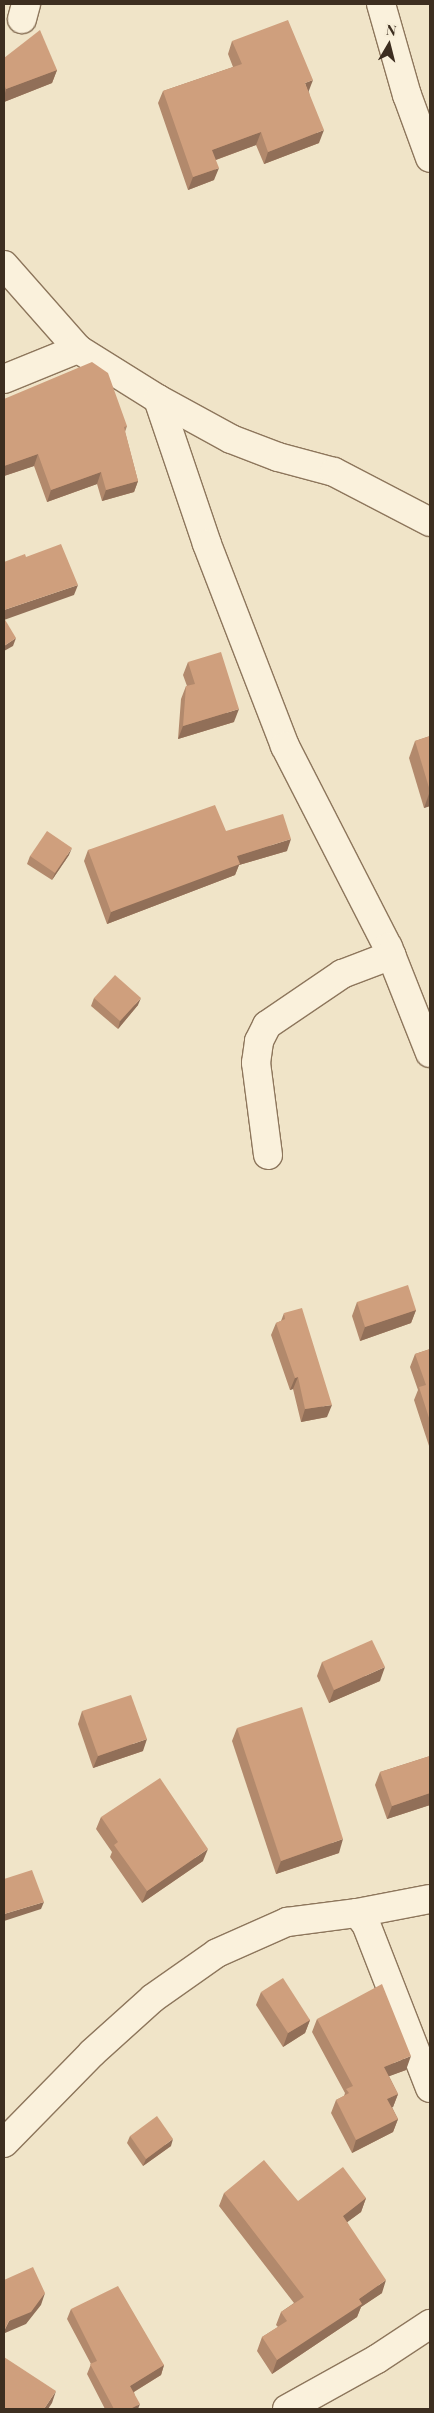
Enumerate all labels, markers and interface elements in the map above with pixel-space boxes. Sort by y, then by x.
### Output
north arrow [364,20,414,70]
text: N [385,20,397,40]

